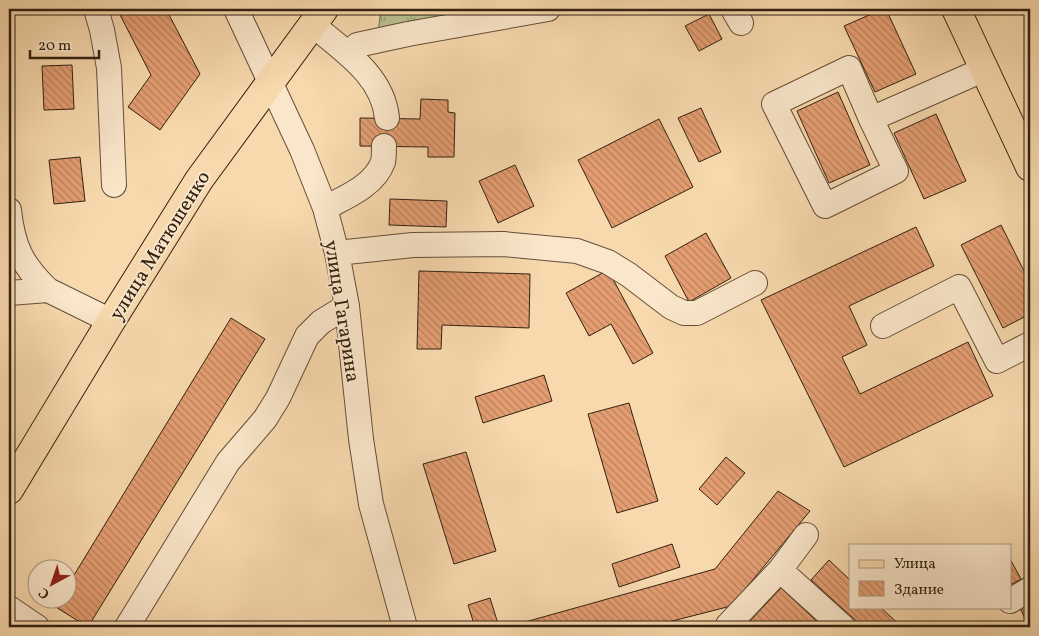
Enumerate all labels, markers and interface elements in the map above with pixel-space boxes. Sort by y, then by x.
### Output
scale bar [30,28,99,60]
text: 20 m [38,36,71,57]
street label: улица Матюшенко [103,166,218,326]
street label: улица Гагарина [316,238,366,384]
legend [849,544,1012,608]
text: Улица [894,554,936,575]
north arrow [28,558,78,608]
text: Здание [894,580,944,601]
text: С [35,583,54,603]

